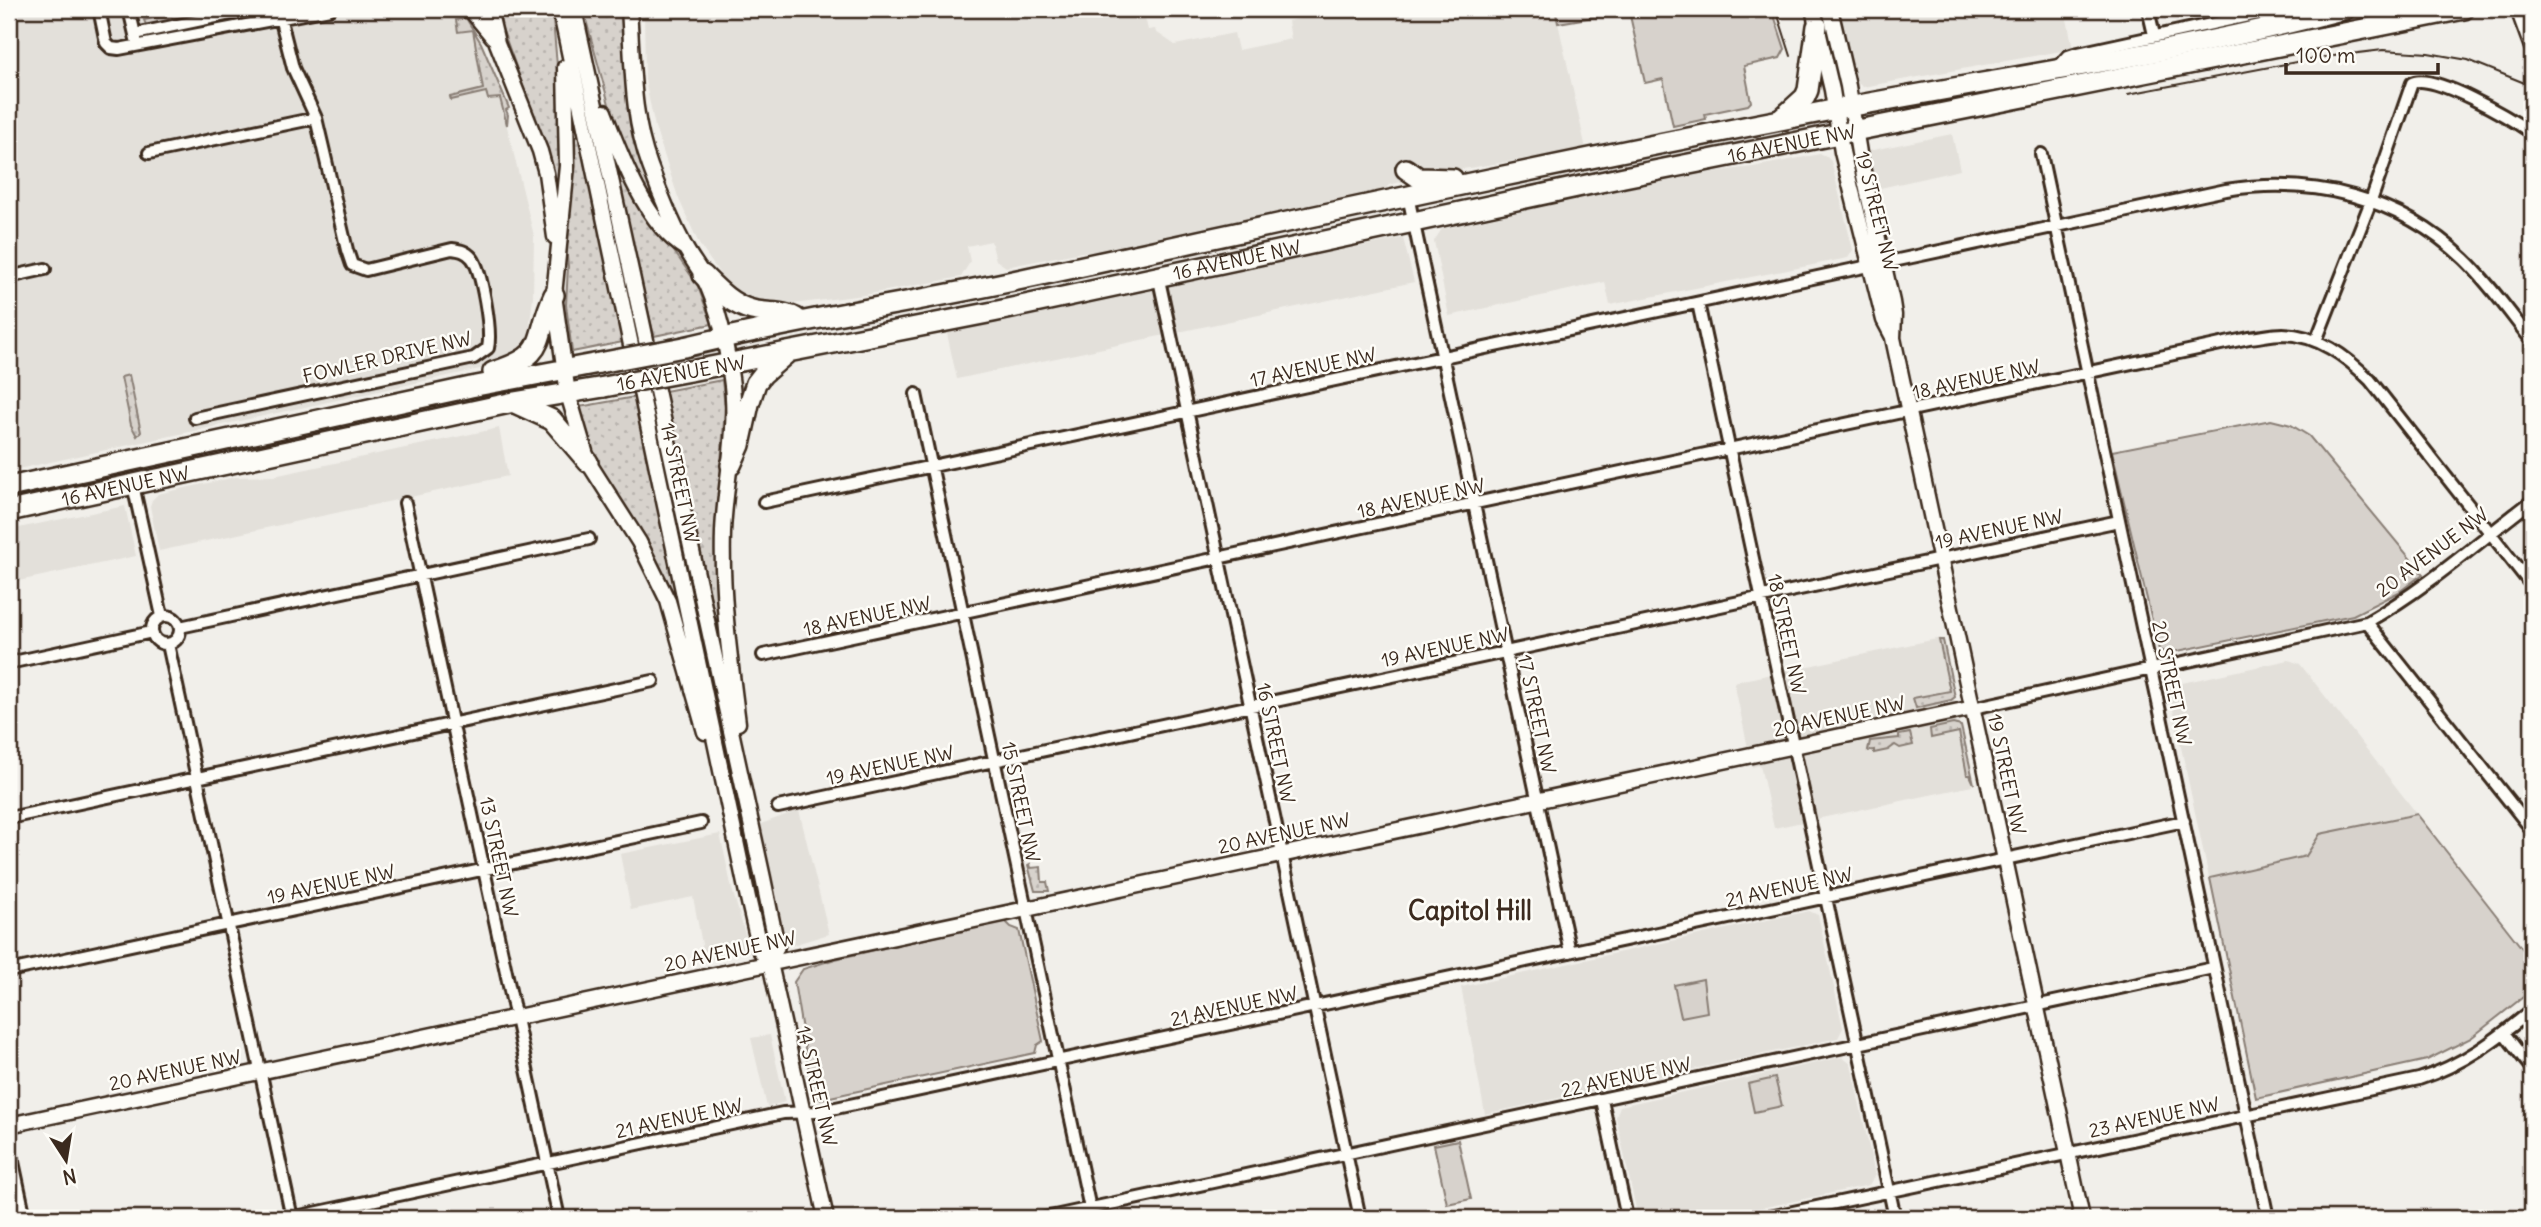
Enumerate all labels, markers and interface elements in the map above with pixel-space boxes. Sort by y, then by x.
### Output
scale bar [2286,32,2438,76]
text: 100 m [2296,42,2355,69]
street label: 16 AVENUE NW [1726,119,1858,168]
street label: 19 STREET NW [1851,149,1903,273]
street label: 16 AVENUE NW [1171,235,1303,285]
street label: FOWLER DRIVE NW [300,326,474,388]
street label: 17 AVENUE NW [1248,342,1378,392]
street label: 16 AVENUE NW [615,350,747,396]
street label: 18 AVENUE NW [1910,354,2042,404]
street label: 14 STREET NW [656,420,704,546]
street label: 16 AVENUE NW [59,460,191,511]
street label: 18 AVENUE NW [1355,473,1487,523]
street label: 20 AVENUE NW [2371,502,2493,602]
street label: 19 AVENUE NW [1933,504,2065,554]
street label: 18 STREET NW [1763,572,1811,696]
street label: 18 AVENUE NW [801,591,933,641]
street label: 20 STREET NW [2147,618,2197,748]
street label: 19 AVENUE NW [1379,622,1511,672]
street label: 17 STREET NW [1513,652,1561,776]
street label: 16 STREET NW [1252,680,1300,806]
street label: 20 AVENUE NW [1771,690,1907,742]
street label: 19 STREET NW [1983,712,2031,836]
street label: 19 AVENUE NW [824,740,956,790]
street label: 15 STREET NW [997,740,1045,864]
street label: 13 STREET NW [475,795,523,919]
street label: 20 AVENUE NW [1216,807,1352,859]
street label: 19 AVENUE NW [265,859,397,909]
street label: 21 AVENUE NW [1723,862,1855,912]
district label: Capitol Hill [1408,894,1532,927]
street label: 20 AVENUE NW [662,925,798,977]
street label: 21 AVENUE NW [1168,981,1300,1031]
street label: 14 STREET NW [792,1024,842,1148]
street label: 20 AVENUE NW [107,1044,243,1096]
street label: 22 AVENUE NW [1559,1052,1693,1102]
street label: 23 AVENUE NW [2087,1091,2221,1143]
street label: 21 AVENUE NW [613,1093,745,1143]
north arrow [32,1126,102,1196]
text: N [61,1164,78,1190]

